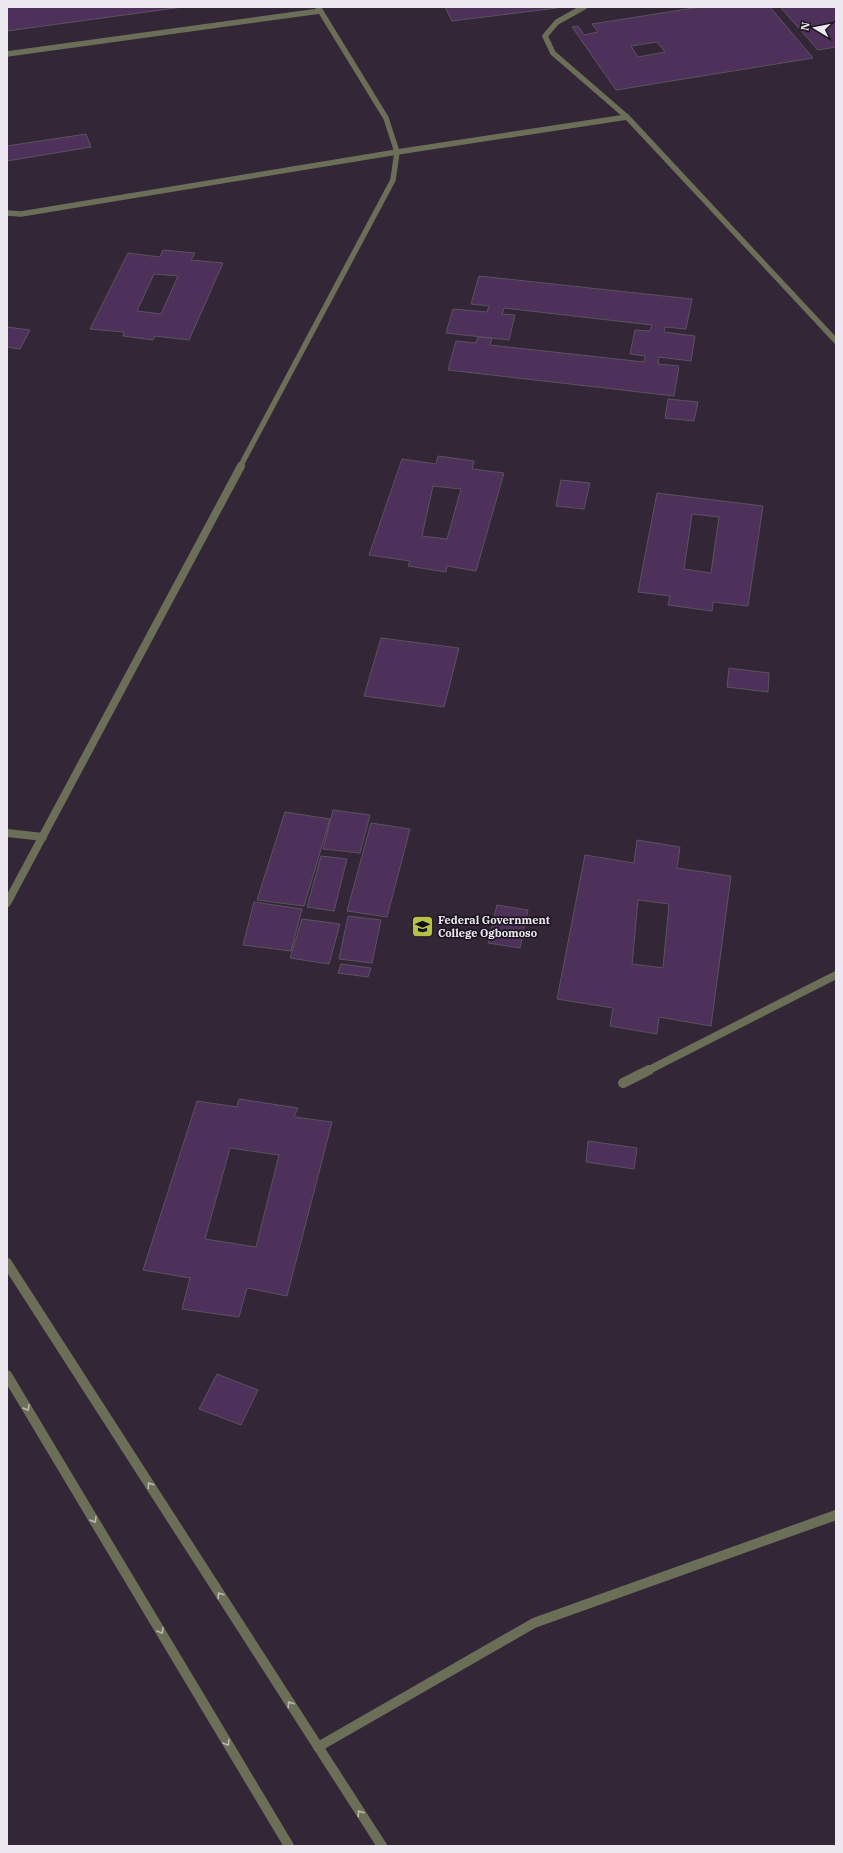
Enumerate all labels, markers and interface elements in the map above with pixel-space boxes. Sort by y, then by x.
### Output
north arrow [795,8,835,48]
text: N [798,20,813,32]
school or university icon: Federal Government College Ogbomoso [409,913,435,939]
place label: Federal Government College Ogbomoso [438,913,550,940]
one-way arrow [22,1404,30,1411]
one-way arrow [147,1482,154,1489]
one-way arrow [89,1516,96,1523]
one-way arrow [218,1592,225,1599]
one-way arrow [156,1627,163,1634]
one-way arrow [287,1701,295,1708]
one-way arrow [223,1739,230,1746]
one-way arrow [358,1810,365,1817]

